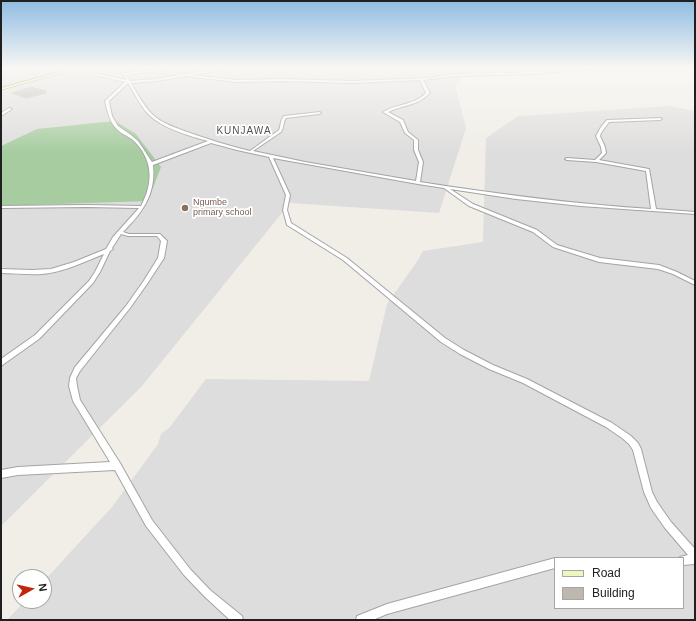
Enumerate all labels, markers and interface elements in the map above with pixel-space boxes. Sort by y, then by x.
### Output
district label: KUNJAWA [216,125,272,137]
place label: Ngumbe primary school [193,198,252,219]
marker: Ngumbe primary school [180,203,190,213]
legend [554,557,684,609]
text: Road [592,566,621,580]
north arrow [12,569,52,609]
text: N [36,583,49,592]
text: Building [592,586,635,600]

